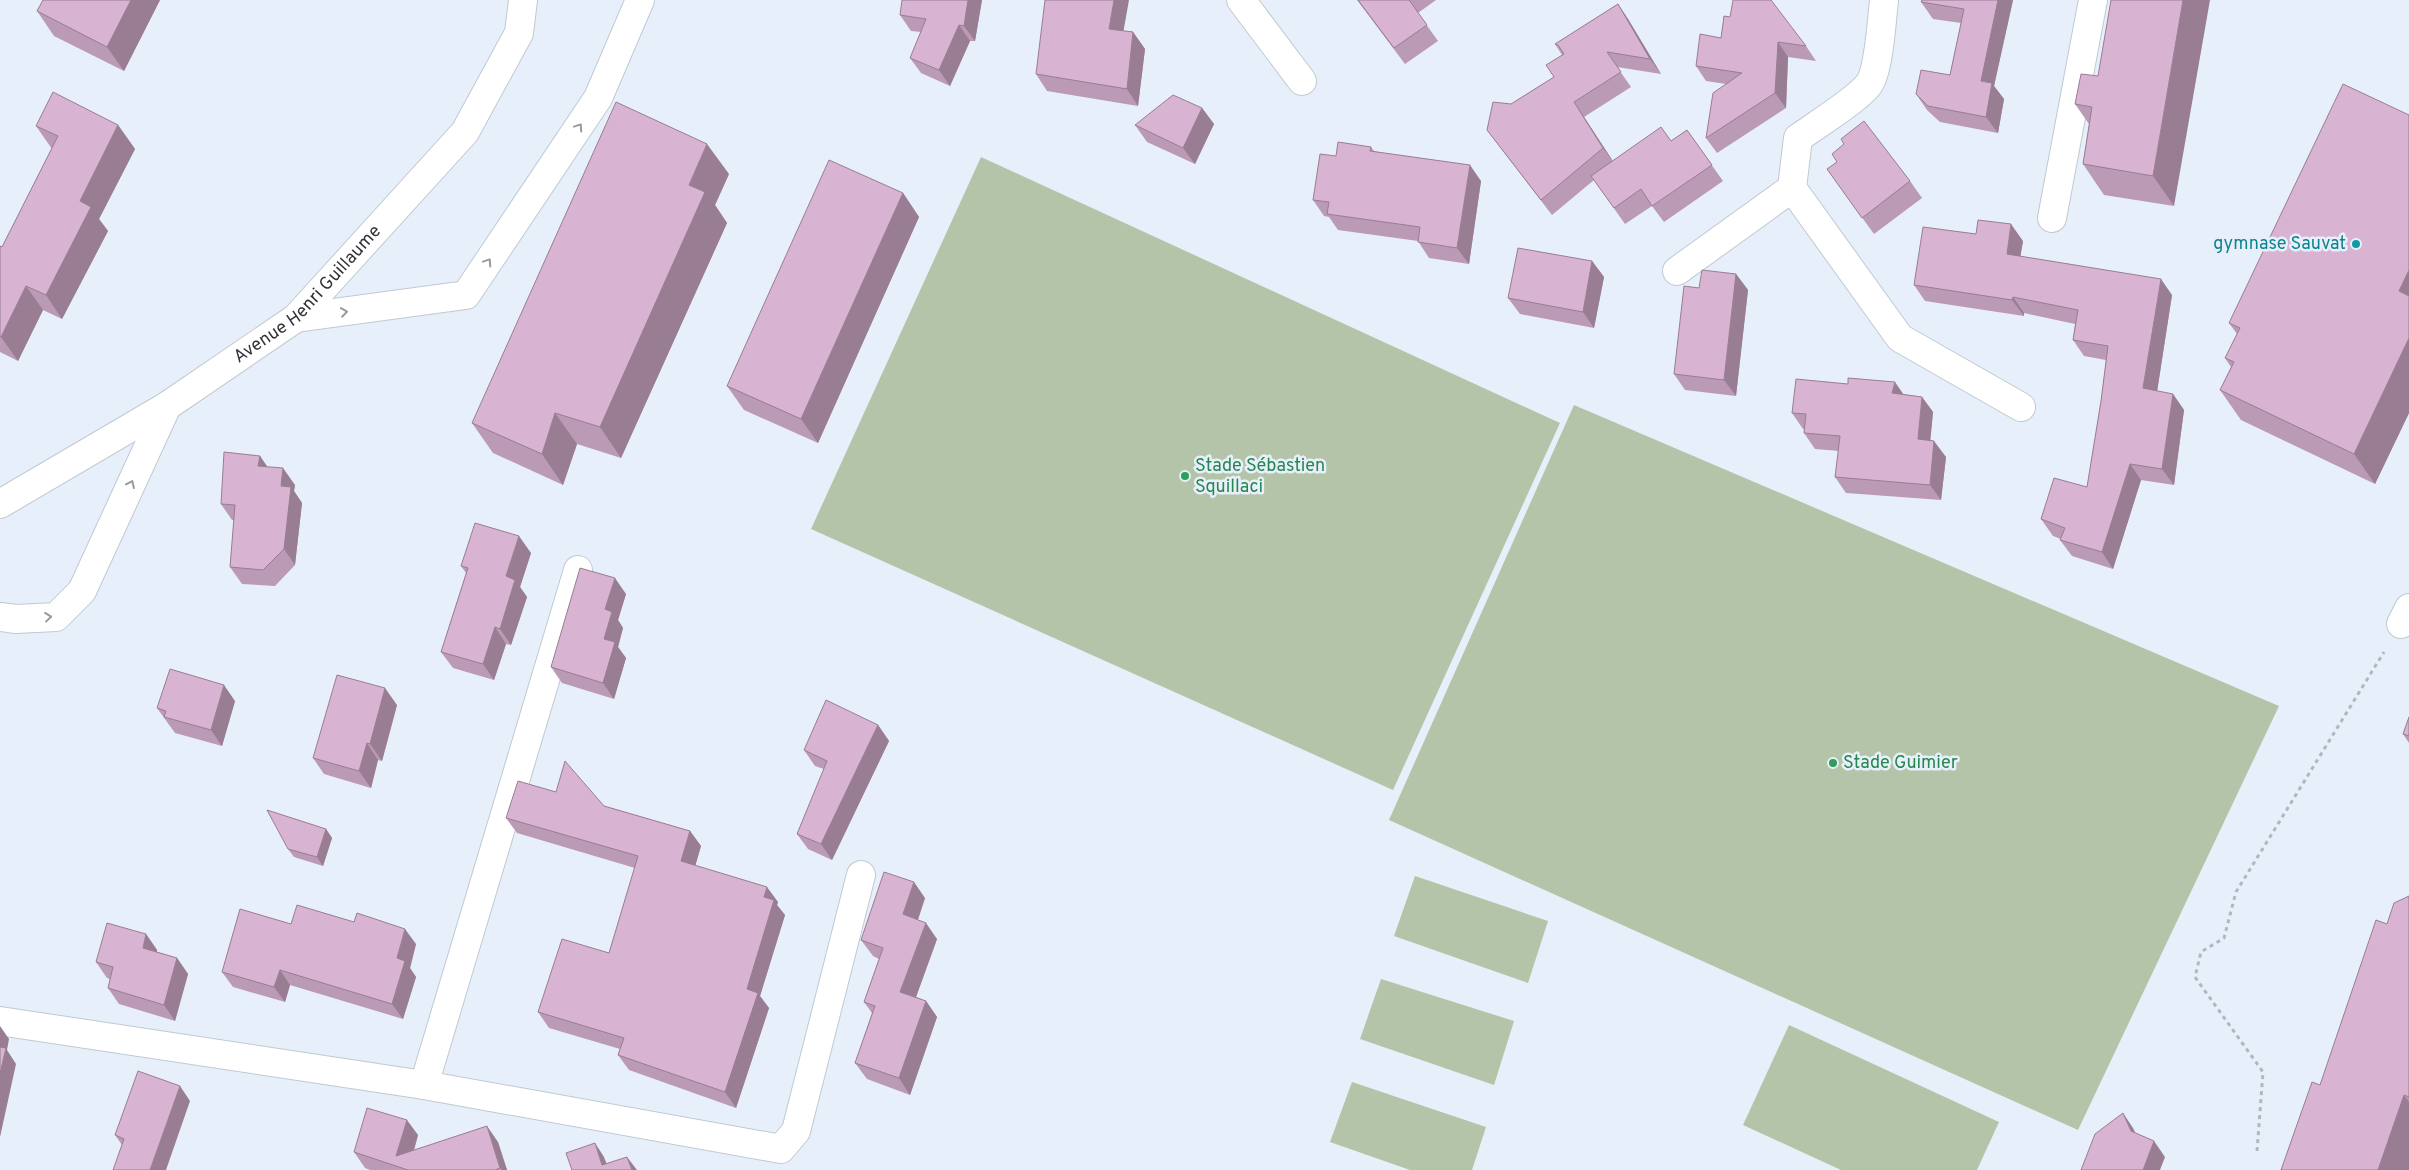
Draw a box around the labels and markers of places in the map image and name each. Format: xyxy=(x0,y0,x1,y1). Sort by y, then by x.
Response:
place label: gymnase Sauvat xyxy=(2213,233,2346,256)
marker: gymnase Sauvat xyxy=(2350,238,2362,250)
place label: Stade Sébastien Squillaci xyxy=(1195,455,1325,499)
marker: Stade Sébastien Squillaci xyxy=(1179,470,1191,482)
place label: Stade Guimier xyxy=(1843,752,1958,775)
marker: Stade Guimier xyxy=(1827,757,1839,769)

